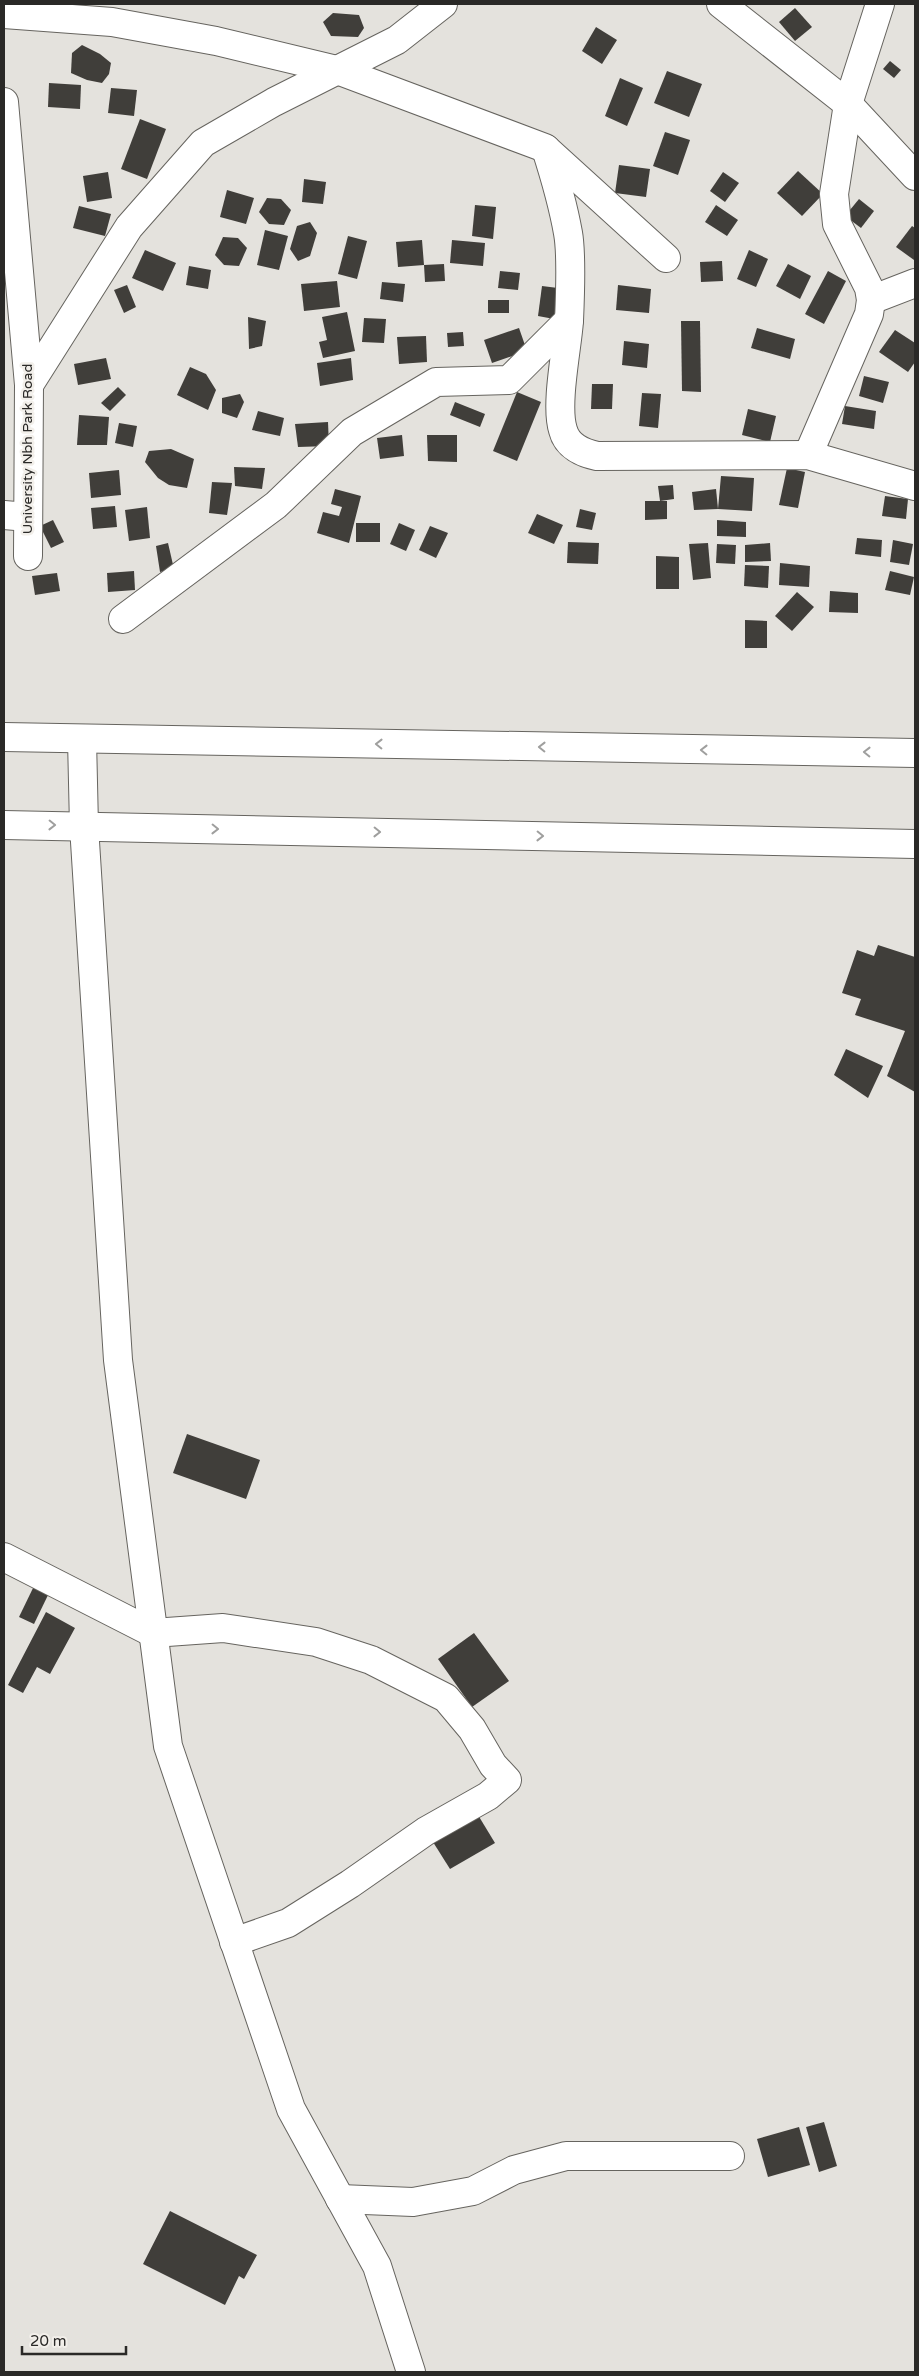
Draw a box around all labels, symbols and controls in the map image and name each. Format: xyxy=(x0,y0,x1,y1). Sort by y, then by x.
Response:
street label: University Nbh Park Road xyxy=(19,364,36,534)
one-way arrow xyxy=(375,739,382,749)
one-way arrow xyxy=(537,742,545,752)
one-way arrow xyxy=(700,744,708,755)
one-way arrow xyxy=(862,747,870,757)
one-way arrow xyxy=(49,820,57,831)
one-way arrow xyxy=(211,823,219,834)
one-way arrow xyxy=(374,827,382,837)
one-way arrow xyxy=(536,830,544,841)
scale bar xyxy=(22,2324,126,2356)
text: 20 m xyxy=(30,2332,67,2350)

